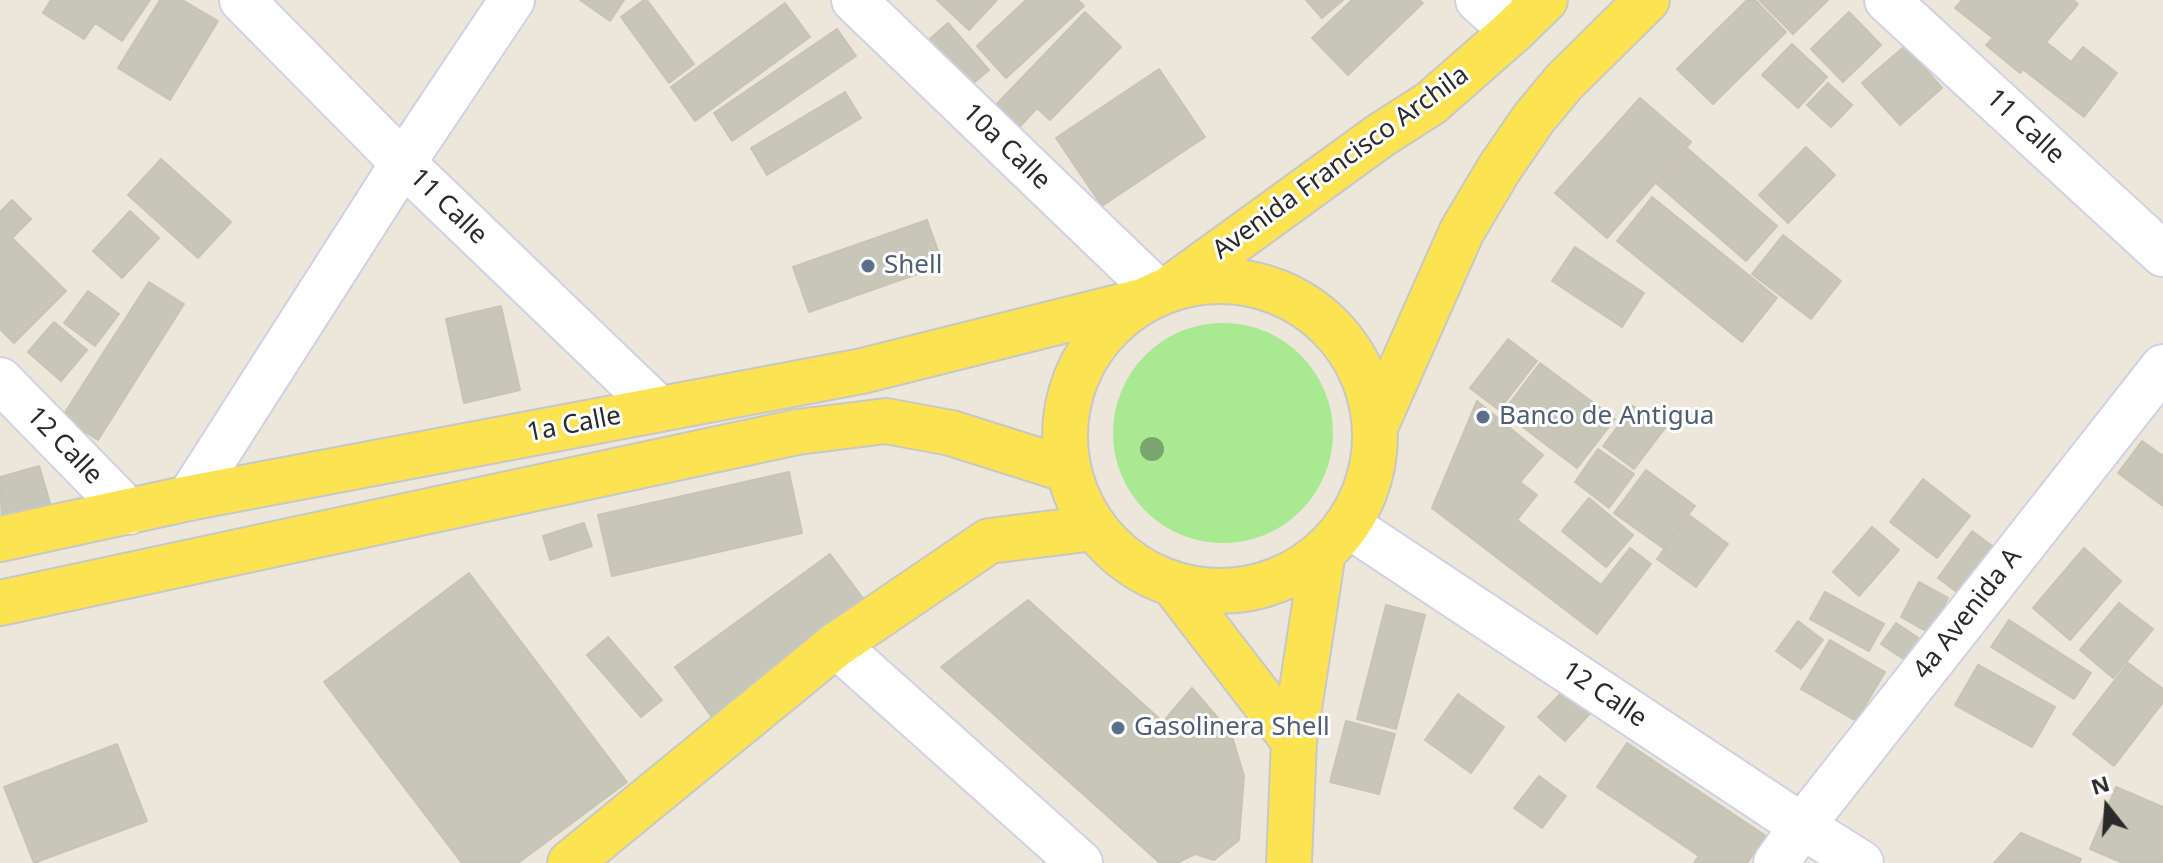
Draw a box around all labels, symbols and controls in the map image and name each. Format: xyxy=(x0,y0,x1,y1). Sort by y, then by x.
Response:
street label: Avenida Francisco Archila xyxy=(1207,60,1475,266)
street label: 11 Calle xyxy=(1979,83,2071,171)
street label: 10a Calle xyxy=(956,98,1056,196)
street label: 11 Calle xyxy=(403,163,493,251)
place label: Shell xyxy=(884,250,942,282)
marker: Shell xyxy=(859,257,877,275)
street label: 12 Calle xyxy=(20,401,108,491)
street label: 1a Calle xyxy=(524,401,624,449)
place label: Banco de Antigua xyxy=(1499,401,1714,433)
marker: Banco de Antigua xyxy=(1474,408,1492,426)
street label: 4a Avenida A xyxy=(1907,542,2029,686)
street label: 12 Calle xyxy=(1556,655,1652,735)
place label: Gasolinera Shell xyxy=(1134,712,1330,744)
marker: Gasolinera Shell xyxy=(1109,719,1127,737)
north arrow xyxy=(2067,767,2147,847)
text: N xyxy=(2087,767,2113,801)

